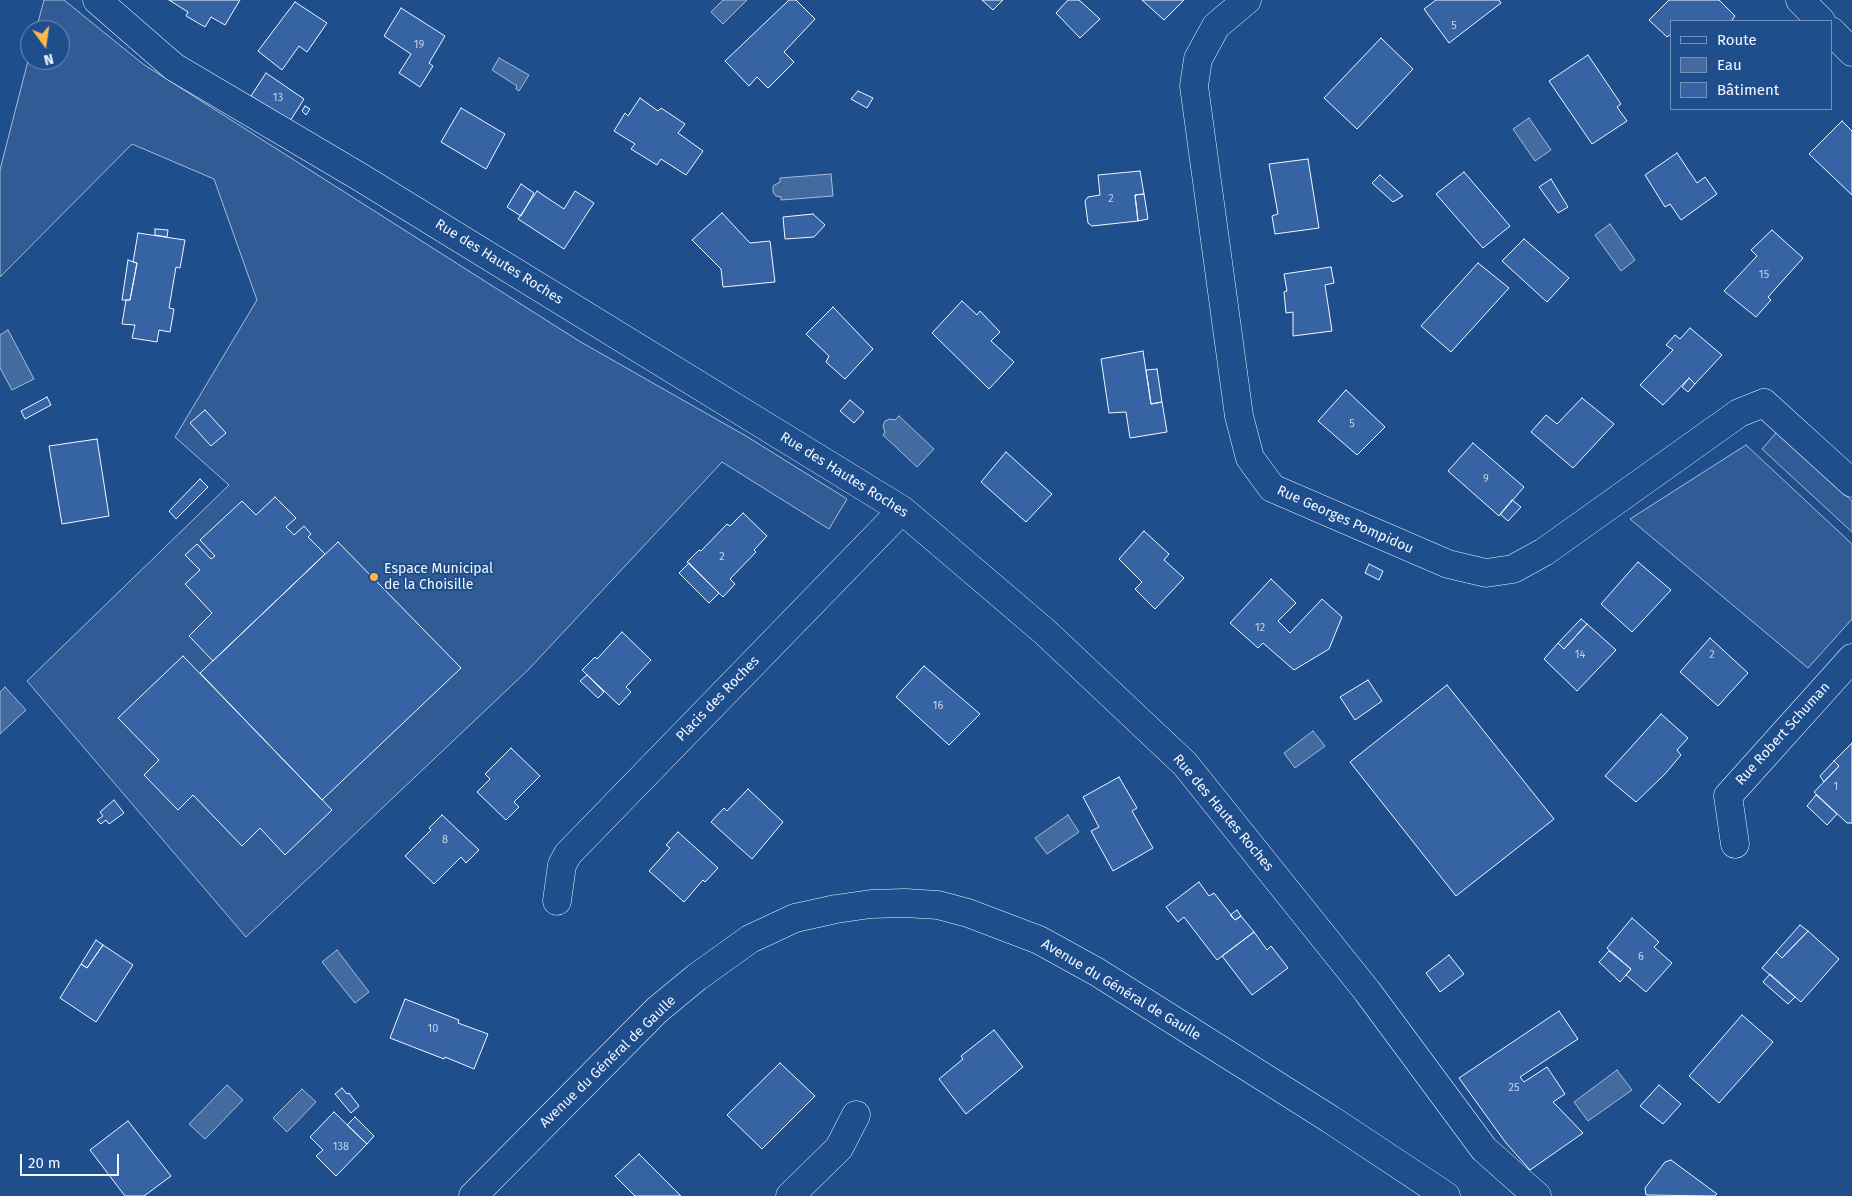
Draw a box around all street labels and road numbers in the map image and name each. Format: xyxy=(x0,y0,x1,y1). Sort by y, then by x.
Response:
street label: Rue des Hautes Roches xyxy=(432,216,566,308)
street label: Rue des Hautes Roches xyxy=(777,429,911,521)
street label: Rue Georges Pompidou xyxy=(1274,482,1416,558)
street label: Placis des Roches xyxy=(673,653,763,745)
street label: Rue Robert Schuman xyxy=(1732,679,1834,789)
street label: Rue des Hautes Roches xyxy=(1169,751,1277,875)
street label: Avenue du Général de Gaulle xyxy=(1038,936,1204,1044)
street label: Avenue du Général de Gaulle xyxy=(536,992,680,1132)

